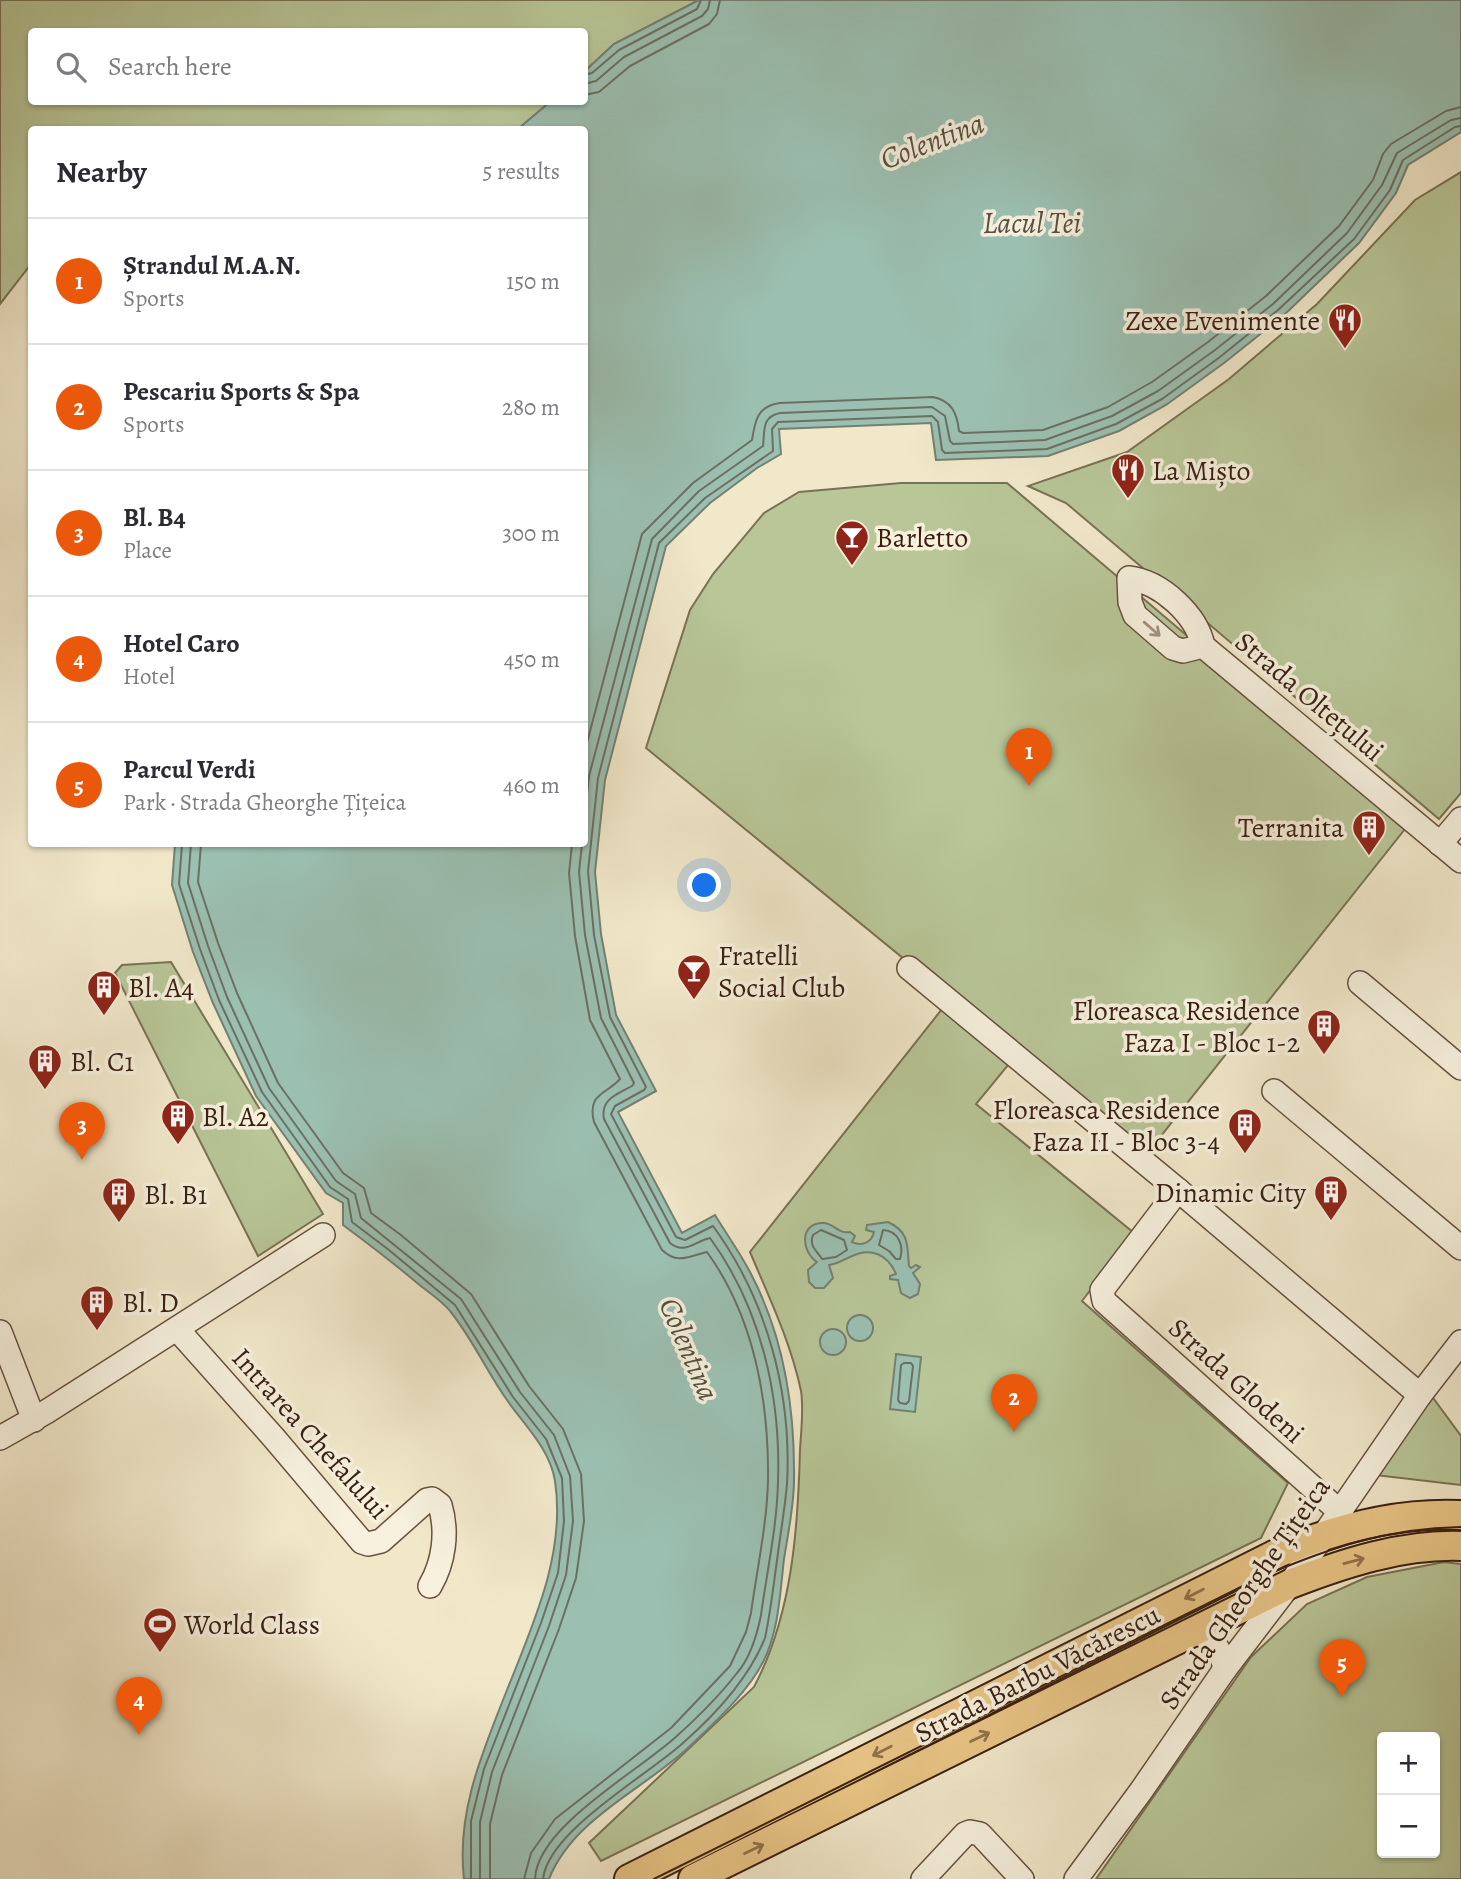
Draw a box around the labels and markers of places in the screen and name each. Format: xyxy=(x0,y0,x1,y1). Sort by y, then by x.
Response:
restaurant icon: Zexe Evenimente xyxy=(1326,301,1364,350)
place label: Zexe Evenimente xyxy=(1125,302,1320,340)
restaurant icon: La Mișto xyxy=(1109,451,1147,500)
place label: La Mișto xyxy=(1152,452,1251,490)
bar icon: Barletto xyxy=(833,518,871,567)
place label: Barletto xyxy=(876,519,968,557)
pin: 1 xyxy=(1006,728,1052,786)
building icon: Terranita xyxy=(1350,808,1388,857)
place label: Terranita xyxy=(1238,809,1344,847)
place label: Fratelli Social Club xyxy=(718,937,845,1007)
bar icon: Fratelli Social Club xyxy=(675,952,713,1001)
building icon: Bl. A4 xyxy=(85,968,123,1017)
place label: Bl. A4 xyxy=(128,969,194,1007)
place label: Floreasca Residence Faza I - Bloc 1-2 xyxy=(1073,992,1300,1062)
building icon: Floreasca Residence Faza I - Bloc 1-2 xyxy=(1305,1007,1343,1056)
building icon: Bl. C1 xyxy=(26,1042,64,1091)
place label: Bl. C1 xyxy=(70,1043,134,1081)
place label: Floreasca Residence Faza II - Bloc 3-4 xyxy=(993,1091,1220,1161)
building icon: Bl. A2 xyxy=(159,1097,197,1146)
place label: Bl. A2 xyxy=(202,1098,269,1136)
pin: 3 xyxy=(59,1102,105,1160)
building icon: Floreasca Residence Faza II - Bloc 3-4 xyxy=(1226,1106,1264,1155)
building icon: Dinamic City xyxy=(1312,1173,1350,1222)
place label: Dinamic City xyxy=(1155,1174,1306,1212)
building icon: Bl. B1 xyxy=(100,1175,138,1224)
place label: Bl. B1 xyxy=(144,1176,207,1214)
building icon: Bl. D xyxy=(78,1283,116,1332)
place label: Bl. D xyxy=(122,1284,179,1322)
pin: 2 xyxy=(991,1374,1037,1432)
sports icon: World Class xyxy=(141,1605,179,1654)
place label: World Class xyxy=(183,1606,320,1644)
pin: 5 xyxy=(1319,1639,1365,1697)
pin: 4 xyxy=(116,1677,162,1735)

